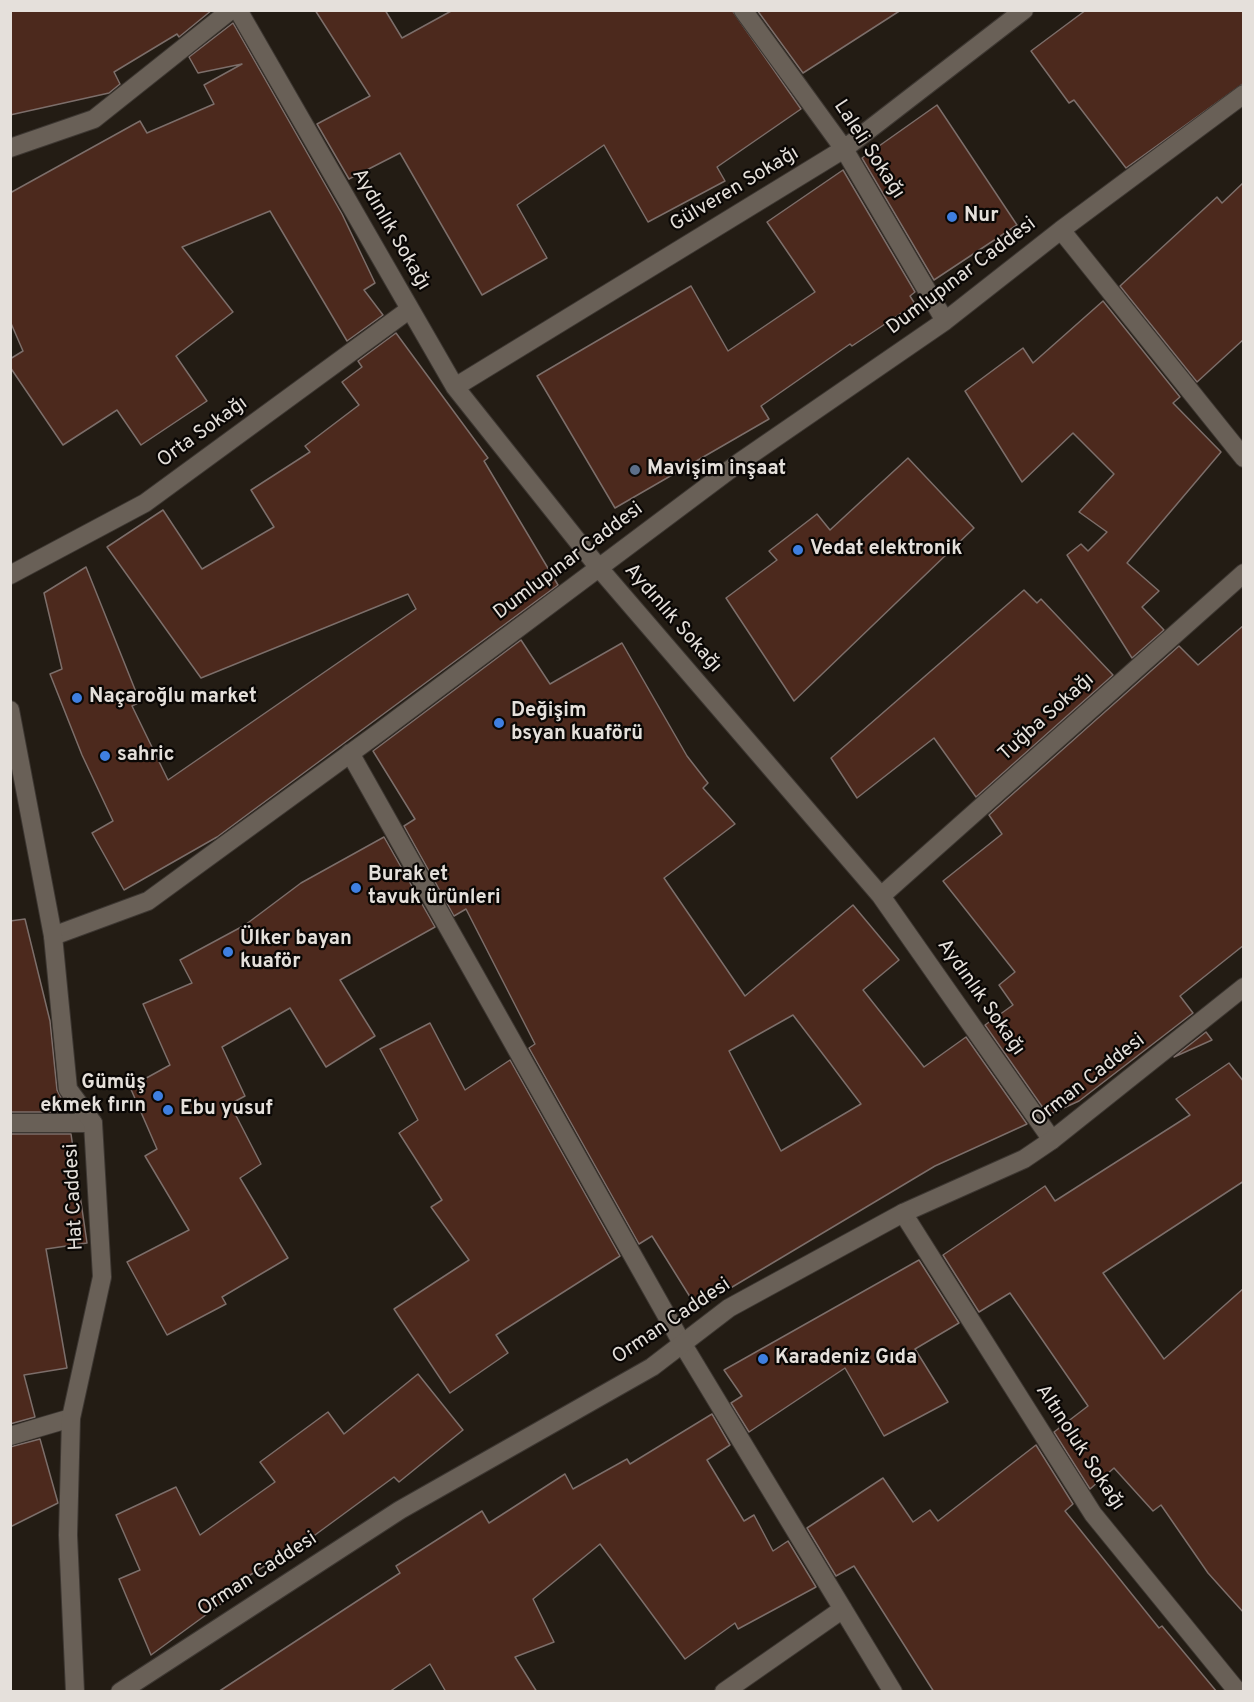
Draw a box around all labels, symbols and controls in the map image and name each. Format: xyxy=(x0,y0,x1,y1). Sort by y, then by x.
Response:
street label: Laleli Sokağı xyxy=(827,96,909,204)
street label: Gülveren Sokağı xyxy=(666,142,804,238)
street label: Aydınlık Sokağı xyxy=(345,165,435,295)
place label: Nur xyxy=(964,205,999,229)
marker: Nur xyxy=(945,210,959,224)
street label: Dumlupınar Caddesi xyxy=(883,213,1041,341)
street label: Orta Sokağı xyxy=(153,392,253,474)
place label: Mavişim inşaat xyxy=(647,458,786,482)
marker: Mavişim inşaat xyxy=(628,463,642,477)
street label: Dumlupınar Caddesi xyxy=(490,498,648,626)
place label: Vedat elektronik xyxy=(810,538,962,562)
marker: Vedat elektronik xyxy=(791,543,805,557)
street label: Aydınlık Sokağı xyxy=(618,560,726,678)
street label: Tuğba Sokağı xyxy=(994,669,1100,767)
place label: Naçaroğlu market xyxy=(89,686,257,710)
marker: Naçaroğlu market xyxy=(70,691,84,705)
place label: Değişim bsyan kuaförü xyxy=(511,700,643,747)
marker: Değişim bsyan kuaförü xyxy=(492,716,506,730)
place label: sahric xyxy=(117,744,174,768)
marker: sahric xyxy=(98,749,112,763)
place label: Burak et tavuk ürünleri xyxy=(368,864,501,911)
marker: Burak et tavuk ürünleri xyxy=(349,881,363,895)
place label: Ülker bayan kuaför xyxy=(240,928,352,975)
street label: Aydınlık Sokağı xyxy=(931,935,1029,1061)
marker: Ülker bayan kuaför xyxy=(221,945,235,959)
street label: Orman Caddesi xyxy=(1027,1029,1151,1133)
place label: Gümüş ekmek fırın xyxy=(40,1072,146,1119)
marker: Gümüş ekmek fırın xyxy=(151,1089,165,1103)
place label: Ebu yusuf xyxy=(180,1098,273,1122)
marker: Ebu yusuf xyxy=(161,1103,175,1117)
street label: Hat Caddesi xyxy=(60,1143,90,1251)
street label: Orman Caddesi xyxy=(608,1274,736,1370)
place label: Karadeniz Gıda xyxy=(775,1347,917,1371)
marker: Karadeniz Gıda xyxy=(756,1352,770,1366)
street label: Altınoluk Sokağı xyxy=(1029,1380,1129,1516)
street label: Orman Caddesi xyxy=(194,1528,322,1622)

